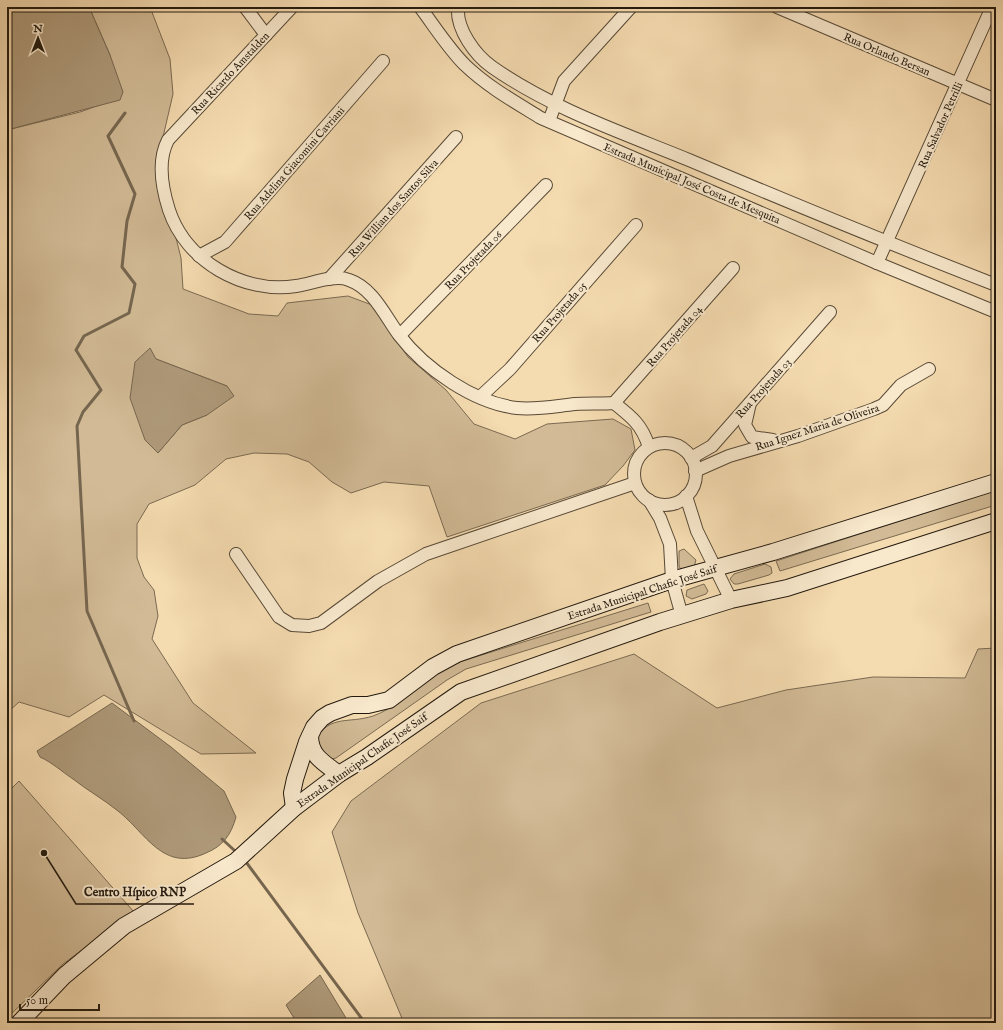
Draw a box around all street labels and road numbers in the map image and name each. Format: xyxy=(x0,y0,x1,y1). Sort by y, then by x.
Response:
street label: Rua Ricardo Amstalden xyxy=(189,29,273,118)
street label: Rua Orlando Bersan xyxy=(841,30,932,80)
street label: Rua Salvador Petrilli xyxy=(916,80,966,171)
street label: Rua Adelina Giacomini Cavriani xyxy=(242,104,348,223)
street label: Estrada Municipal José Costa de Mesquita xyxy=(601,140,782,228)
street label: Rua Willian dos Santos Silva xyxy=(346,156,442,261)
street label: Rua Projetada 06 xyxy=(442,228,506,293)
street label: Rua Projetada 05 xyxy=(530,279,590,346)
street label: Rua Projetada 04 xyxy=(644,302,706,370)
street label: Rua Projetada 03 xyxy=(733,356,794,422)
street label: Rua Ignez Maria de Oliveira xyxy=(754,401,881,455)
street label: Estrada Municipal Chafic José Saif xyxy=(566,562,721,624)
street label: Estrada Municipal Chafic José Saif xyxy=(295,709,432,811)

